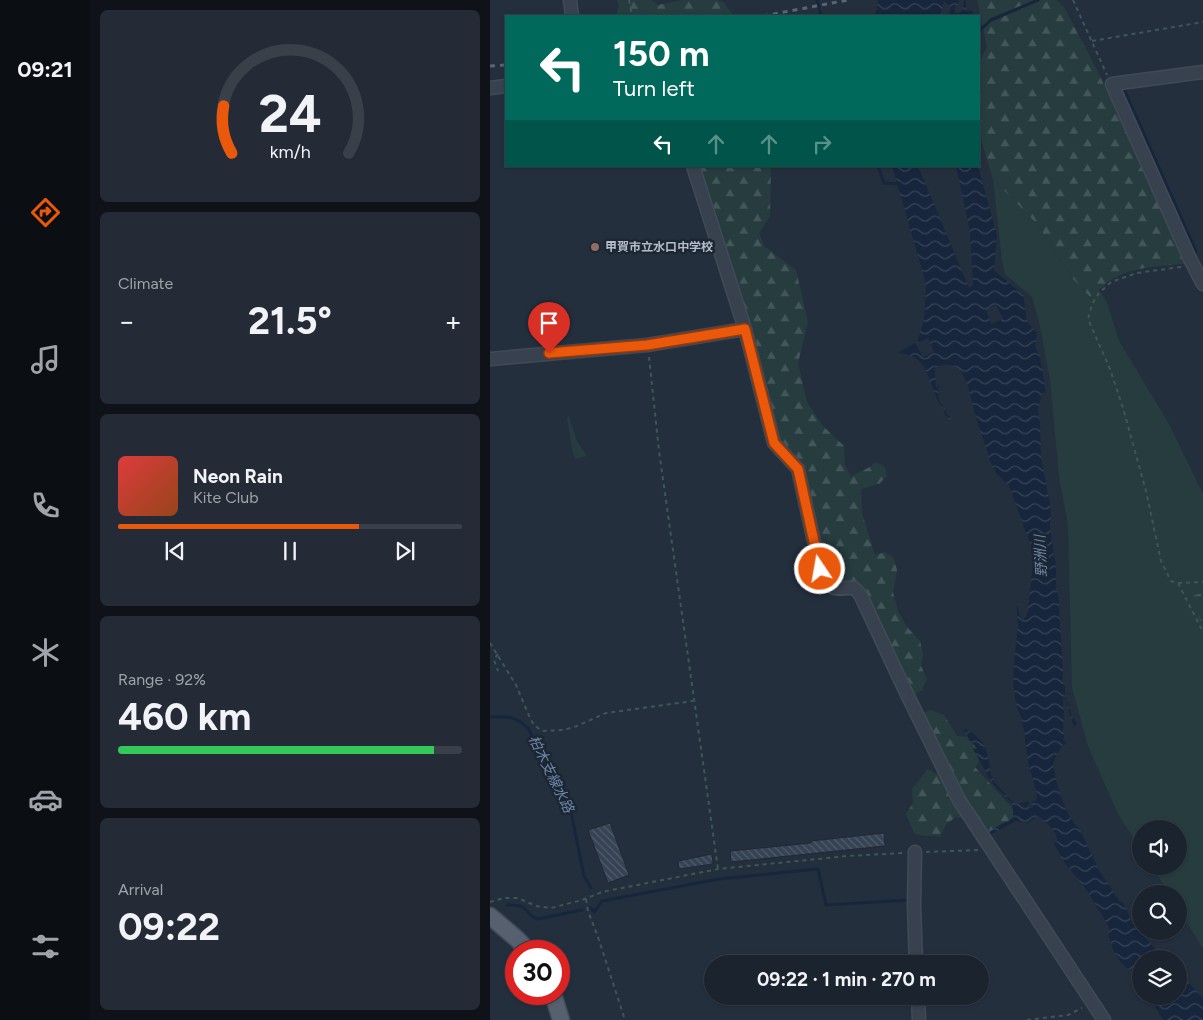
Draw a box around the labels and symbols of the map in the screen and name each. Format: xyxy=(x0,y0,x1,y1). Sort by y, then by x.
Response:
place label: 甲賀市立水口中学校 xyxy=(605,240,713,254)
marker: 甲賀市立水口中学校 xyxy=(589,241,601,253)
pin xyxy=(528,302,570,353)
water label: 野洲川 xyxy=(1031,533,1051,577)
position arrow xyxy=(793,542,845,594)
water label: 柏木支線水路 xyxy=(525,733,577,816)
speed limit sign: 30 xyxy=(505,940,570,1005)

